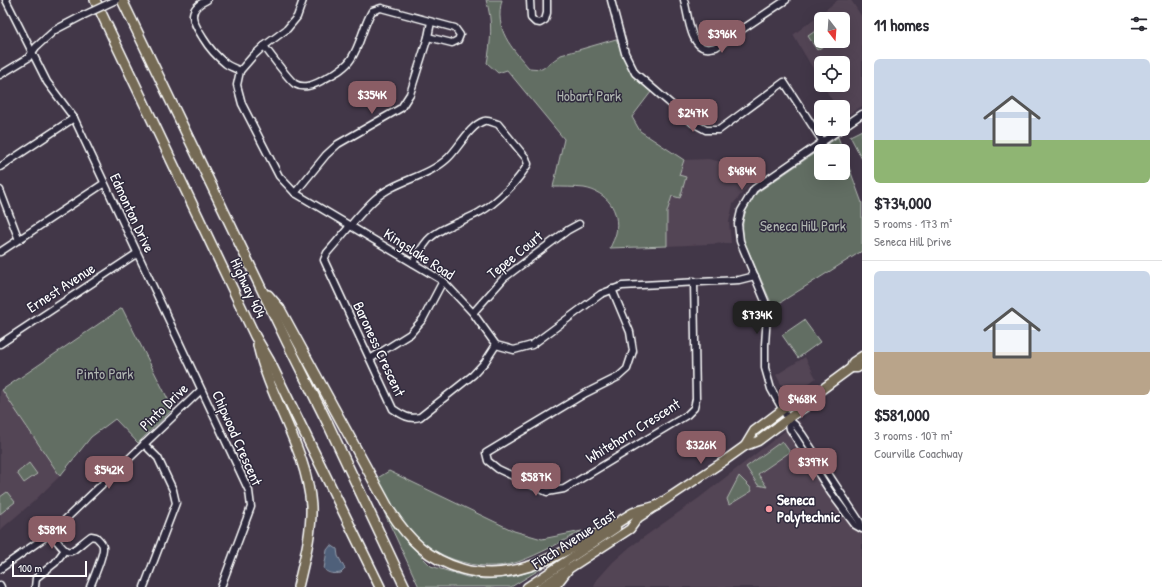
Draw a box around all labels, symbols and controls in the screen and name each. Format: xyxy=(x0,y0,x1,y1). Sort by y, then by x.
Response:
north arrow xyxy=(814,12,850,48)
map controls xyxy=(814,12,850,180)
text: 11 homes xyxy=(874,13,929,36)
icon: filters xyxy=(1128,13,1150,35)
pin: $396K xyxy=(694,20,750,54)
text: $396K xyxy=(707,24,737,42)
button: locate xyxy=(814,56,850,92)
pin: $354K xyxy=(344,81,400,115)
text: $354K xyxy=(357,85,387,103)
park label: Hobart Park xyxy=(557,85,621,106)
icon: home xyxy=(976,85,1048,157)
pin: $247K xyxy=(665,99,721,133)
button: + xyxy=(814,100,850,136)
text: $247K xyxy=(678,103,708,121)
button: − xyxy=(814,144,850,180)
pin: $484K xyxy=(714,157,770,191)
text: $484K xyxy=(728,161,756,179)
street label: Edmonton Drive xyxy=(105,170,160,256)
text: $734,000 xyxy=(874,191,931,214)
text: 5 rooms · 173 m² xyxy=(874,214,952,232)
park label: Seneca Hill Park xyxy=(760,215,846,236)
street label: Kingslake Road xyxy=(380,223,459,284)
street label: Tepee Court xyxy=(482,225,548,284)
text: Seneca Hill Drive xyxy=(874,232,951,250)
street label: Highway 404 xyxy=(225,254,272,322)
street label: Ernest Avenue xyxy=(22,258,99,318)
icon: home xyxy=(976,297,1048,369)
street label: Baroness Crescent xyxy=(348,298,411,400)
pin: $734K xyxy=(729,301,785,335)
text: $734K xyxy=(742,305,772,323)
park label: Pinto Park xyxy=(76,363,134,384)
street label: Pinto Drive xyxy=(135,378,193,435)
pin: $468K xyxy=(774,385,830,419)
street label: Chipwood Crescent xyxy=(207,387,268,489)
text: $468K xyxy=(787,389,817,407)
street label: Whitehorn Crescent xyxy=(581,393,685,468)
text: $581,000 xyxy=(874,403,930,426)
text: 3 rooms · 107 m² xyxy=(874,426,953,444)
pin: $326K xyxy=(673,431,729,465)
text: $326K xyxy=(686,435,716,453)
text: Courville Coachway xyxy=(874,444,963,462)
pin: $397K xyxy=(785,448,841,482)
text: $397K xyxy=(798,452,828,470)
pin: $542K xyxy=(81,456,137,490)
text: $542K xyxy=(94,460,124,478)
pin: $587K xyxy=(508,463,564,497)
text: $587K xyxy=(521,467,551,485)
place label: Seneca Polytechnic xyxy=(777,489,841,528)
street label: Finch Avenue East xyxy=(527,503,621,574)
marker: Seneca Polytechnic xyxy=(764,504,774,514)
pin: $581K xyxy=(24,516,80,550)
text: $581K xyxy=(37,520,67,538)
scale bar xyxy=(12,559,87,578)
text: 100 m xyxy=(18,561,42,575)

